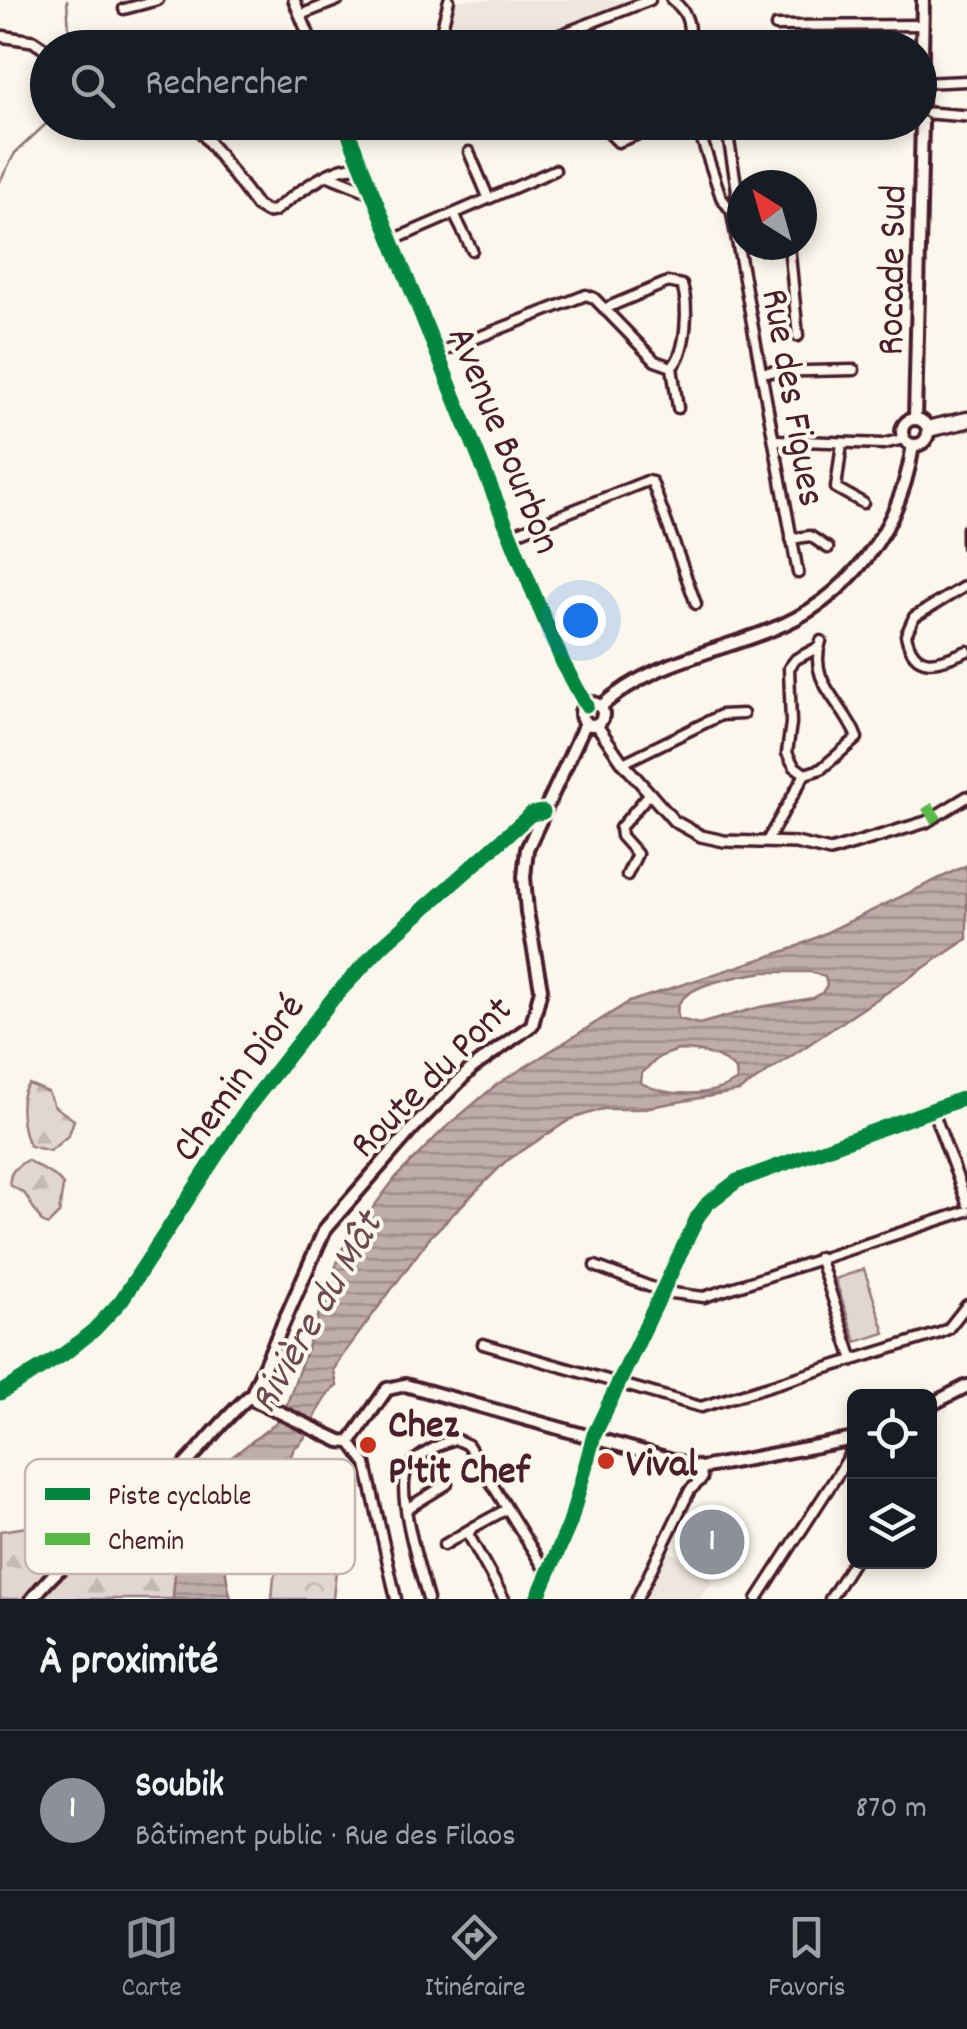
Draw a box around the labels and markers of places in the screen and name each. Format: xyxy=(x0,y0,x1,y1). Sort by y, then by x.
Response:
place label: Chez P'tit Chef xyxy=(388,1400,532,1503)
marker: Chez P'tit Chef xyxy=(357,1434,379,1456)
place label: Vival xyxy=(626,1439,698,1496)
marker: Vival xyxy=(595,1450,617,1472)
pin: 1 xyxy=(680,1504,744,1580)

